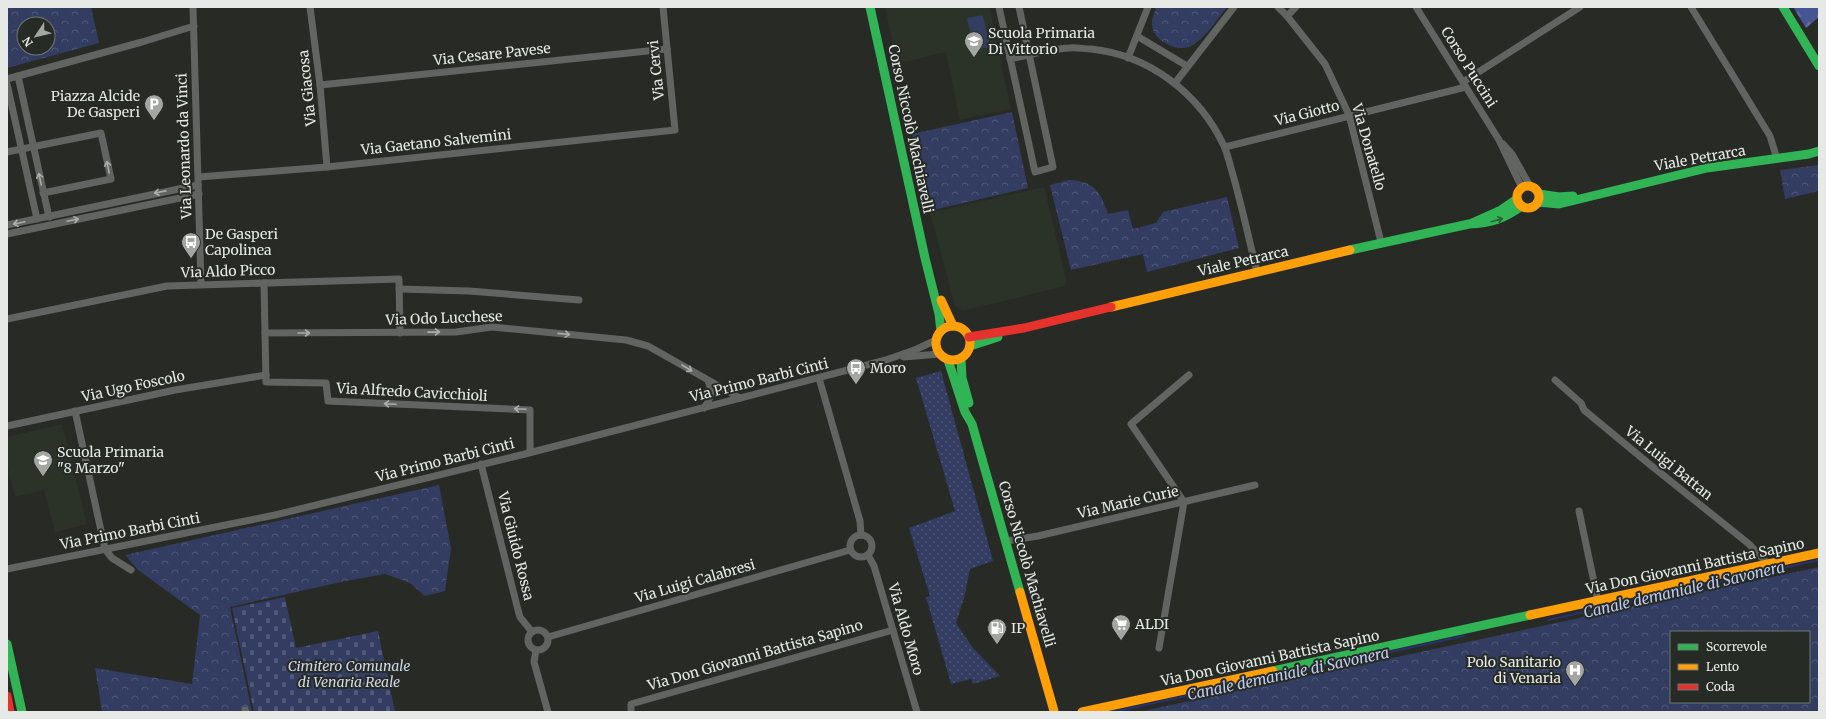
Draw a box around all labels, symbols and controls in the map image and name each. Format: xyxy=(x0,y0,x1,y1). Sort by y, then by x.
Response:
north arrow xyxy=(16,16,56,56)
street label: Corso Puccini xyxy=(1437,23,1501,111)
place label: Scuola Primaria Di Vittorio xyxy=(988,24,1096,58)
school or university icon: Scuola Primaria Di Vittorio xyxy=(963,30,985,58)
text: N xyxy=(19,34,36,49)
street label: Via Cesare Pavese xyxy=(431,39,552,69)
street label: Via Cervi xyxy=(644,39,668,102)
street label: Corso Niccolò Machiavelli xyxy=(884,43,938,216)
street label: Via Giacosa xyxy=(294,49,320,128)
street label: Via Leonardo da Vinci xyxy=(172,72,196,220)
place label: Piazza Alcide De Gasperi xyxy=(51,87,140,121)
parking icon: Piazza Alcide De Gasperi xyxy=(143,93,165,121)
street label: Via Giotto xyxy=(1272,96,1341,130)
street label: Via Donatello xyxy=(1348,101,1390,193)
street label: Via Gaetano Salvemini xyxy=(359,125,513,159)
street label: Viale Petrarca xyxy=(1652,141,1747,175)
one-way arrow xyxy=(104,161,112,174)
one-way arrow xyxy=(36,172,44,185)
one-way arrow xyxy=(154,189,167,197)
one-way arrow xyxy=(66,216,79,224)
one-way arrow xyxy=(1490,216,1503,223)
one-way arrow xyxy=(13,219,26,227)
place label: De Gasperi Capolinea xyxy=(205,225,279,259)
bus stop icon: De Gasperi Capolinea xyxy=(180,231,202,259)
street label: Viale Petrarca xyxy=(1195,242,1290,280)
street label: Via Aldo Picco xyxy=(179,260,276,282)
street label: Via Odo Lucchese xyxy=(384,307,503,329)
one-way arrow xyxy=(427,328,440,336)
one-way arrow xyxy=(297,329,310,337)
one-way arrow xyxy=(557,330,570,338)
street label: Via Primo Barbi Cinti xyxy=(687,354,830,406)
bus stop icon: Moro xyxy=(845,357,867,385)
place label: Moro xyxy=(870,359,906,377)
one-way arrow xyxy=(681,365,693,373)
street label: Via Ugo Foscolo xyxy=(79,366,186,406)
street label: Via Alfredo Cavicchioli xyxy=(335,379,488,405)
one-way arrow xyxy=(384,400,397,407)
one-way arrow xyxy=(514,406,527,413)
street label: Via Luigi Battan xyxy=(1621,421,1717,504)
street label: Via Primo Barbi Cinti xyxy=(373,434,516,486)
place label: Scuola Primaria "8 Marzo" xyxy=(57,443,165,477)
school or university icon: Scuola Primaria "8 Marzo" xyxy=(32,449,54,477)
street label: Corso Niccolò Machiavelli xyxy=(995,479,1059,650)
street label: Via Marie Curie xyxy=(1075,482,1180,523)
street label: Via Giuido Rossa xyxy=(494,489,538,603)
street label: Via Primo Barbi Cinti xyxy=(58,509,202,554)
street label: Via Don Giovanni Battista Sapino xyxy=(1583,534,1806,598)
street label: Via Luigi Calabresi xyxy=(632,555,758,607)
water label: Canale demaniale di Savonera xyxy=(1581,557,1786,622)
street label: Via Aldo Moro xyxy=(884,580,928,677)
supermarket icon: ALDI xyxy=(1110,613,1132,641)
place label: ALDI xyxy=(1134,615,1169,633)
street label: Via Don Giovanni Battista Sapino xyxy=(644,616,865,695)
fuel station icon: IP xyxy=(986,617,1008,645)
place label: IP xyxy=(1011,619,1025,637)
street label: Via Don Giovanni Battista Sapino xyxy=(1158,626,1381,690)
legend xyxy=(1670,631,1810,703)
text: Scorrevole xyxy=(1706,639,1767,654)
water label: Canale demaniale di Savonera xyxy=(1185,643,1391,704)
place label: Polo Sanitario di Venaria xyxy=(1467,653,1561,687)
park label: Cimitero Comunale di Venaria Reale xyxy=(288,657,410,691)
hospital icon: Polo Sanitario di Venaria xyxy=(1564,659,1586,687)
text: Lento xyxy=(1706,659,1739,674)
text: Coda xyxy=(1706,679,1735,694)

